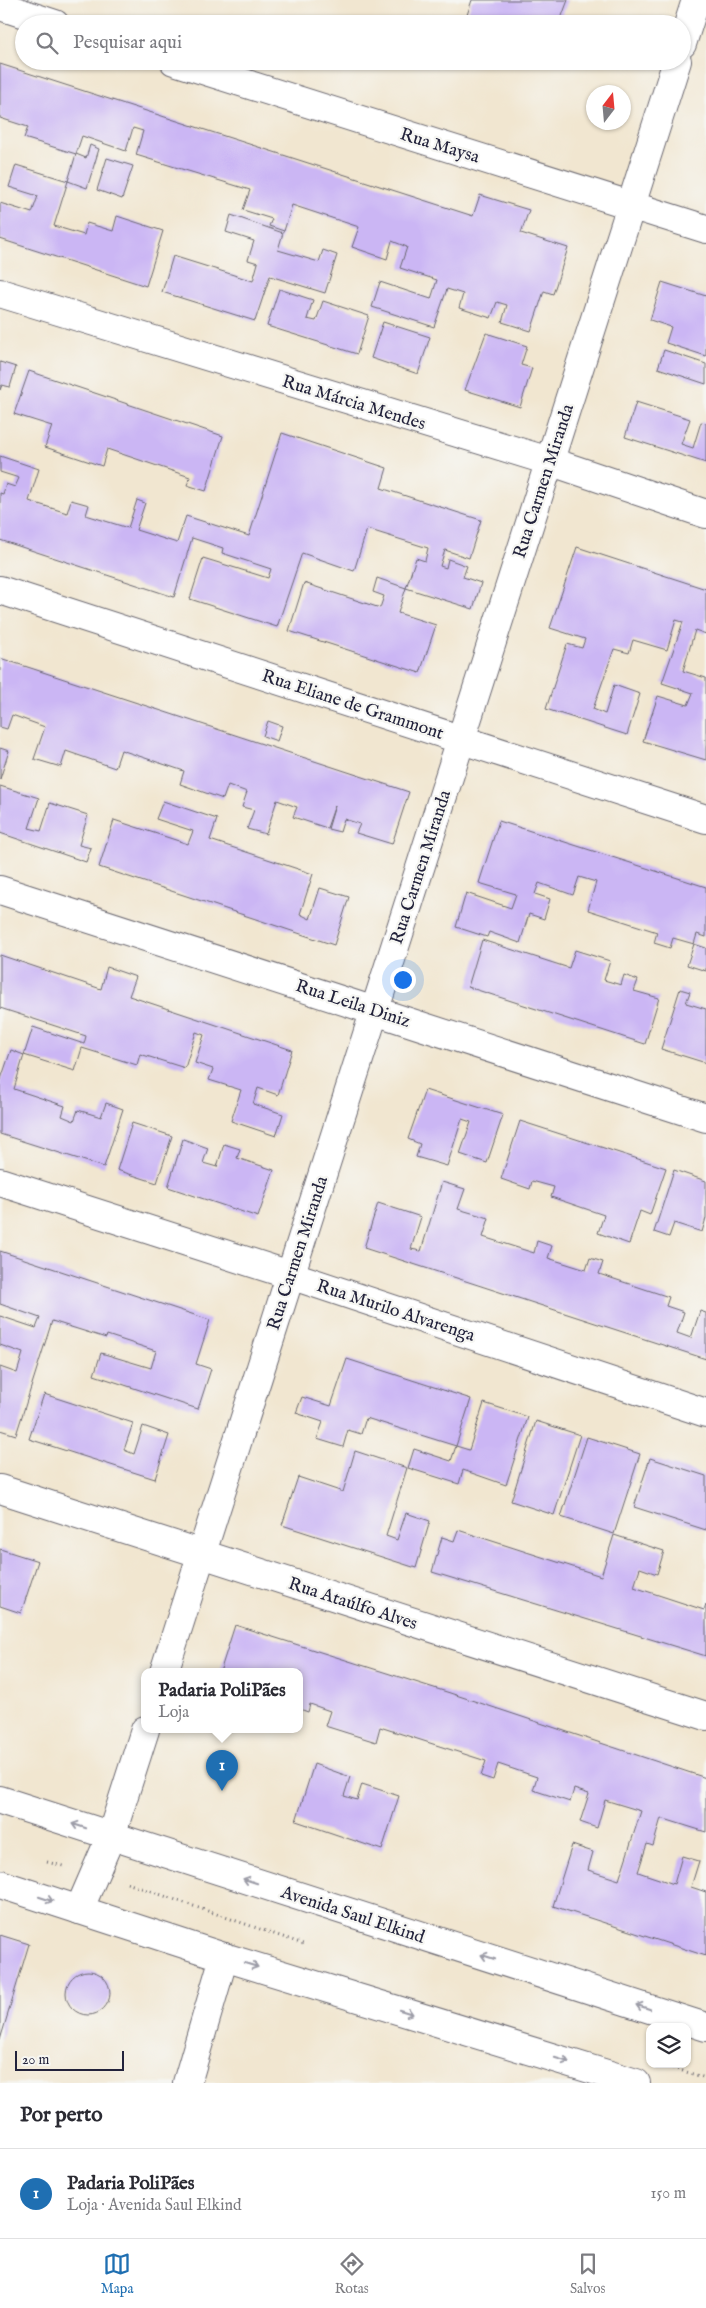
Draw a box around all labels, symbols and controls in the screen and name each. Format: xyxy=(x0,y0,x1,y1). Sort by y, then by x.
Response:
search box xyxy=(15,15,691,70)
icon: search xyxy=(33,29,61,57)
text: Pesquisar aqui xyxy=(73,31,182,55)
north arrow xyxy=(586,85,631,130)
street label: Rua Maysa xyxy=(397,123,482,170)
street label: Rua Márcia Mendes xyxy=(279,371,428,436)
street label: Rua Carmen Miranda xyxy=(509,401,580,561)
street label: Rua Eliane de Grammont xyxy=(259,665,446,746)
street label: Rua Carmen Miranda xyxy=(386,787,457,947)
your location xyxy=(390,967,416,993)
street label: Rua Leila Diniz xyxy=(292,975,413,1034)
street label: Rua Carmen Miranda xyxy=(263,1173,334,1333)
street label: Rua Murilo Alvarenga xyxy=(313,1275,478,1348)
street label: Rua Ataúlfo Alves xyxy=(285,1573,420,1636)
popup xyxy=(141,1668,303,1733)
text: Padaria PoliPães xyxy=(158,1679,286,1703)
text: Loja xyxy=(158,1703,189,1723)
pin: 1 xyxy=(206,1750,238,1791)
one-way arrow xyxy=(71,1821,87,1830)
one-way arrow xyxy=(243,1876,258,1885)
street label: Avenida Saul Elkind xyxy=(277,1881,428,1950)
one-way arrow xyxy=(38,1895,54,1904)
one-way arrow xyxy=(480,1952,496,1962)
one-way arrow xyxy=(243,1960,259,1970)
one-way arrow xyxy=(635,2001,651,2011)
one-way arrow xyxy=(398,2008,414,2018)
map controls xyxy=(646,2023,691,2068)
button: layers xyxy=(646,2023,691,2068)
scale bar xyxy=(15,2048,124,2071)
text: 20 m xyxy=(22,2051,49,2069)
one-way arrow xyxy=(553,2056,569,2066)
text: Por perto xyxy=(20,2102,102,2129)
text: Padaria PoliPães xyxy=(67,2172,195,2196)
text: 1 xyxy=(33,2184,39,2204)
text: 150 m xyxy=(651,2184,686,2204)
text: Loja · Avenida Saul Elkind xyxy=(67,2196,242,2216)
tab: Mapa xyxy=(101,2250,133,2298)
tab: Rotas xyxy=(335,2250,369,2298)
tab: Salvos xyxy=(570,2250,605,2298)

